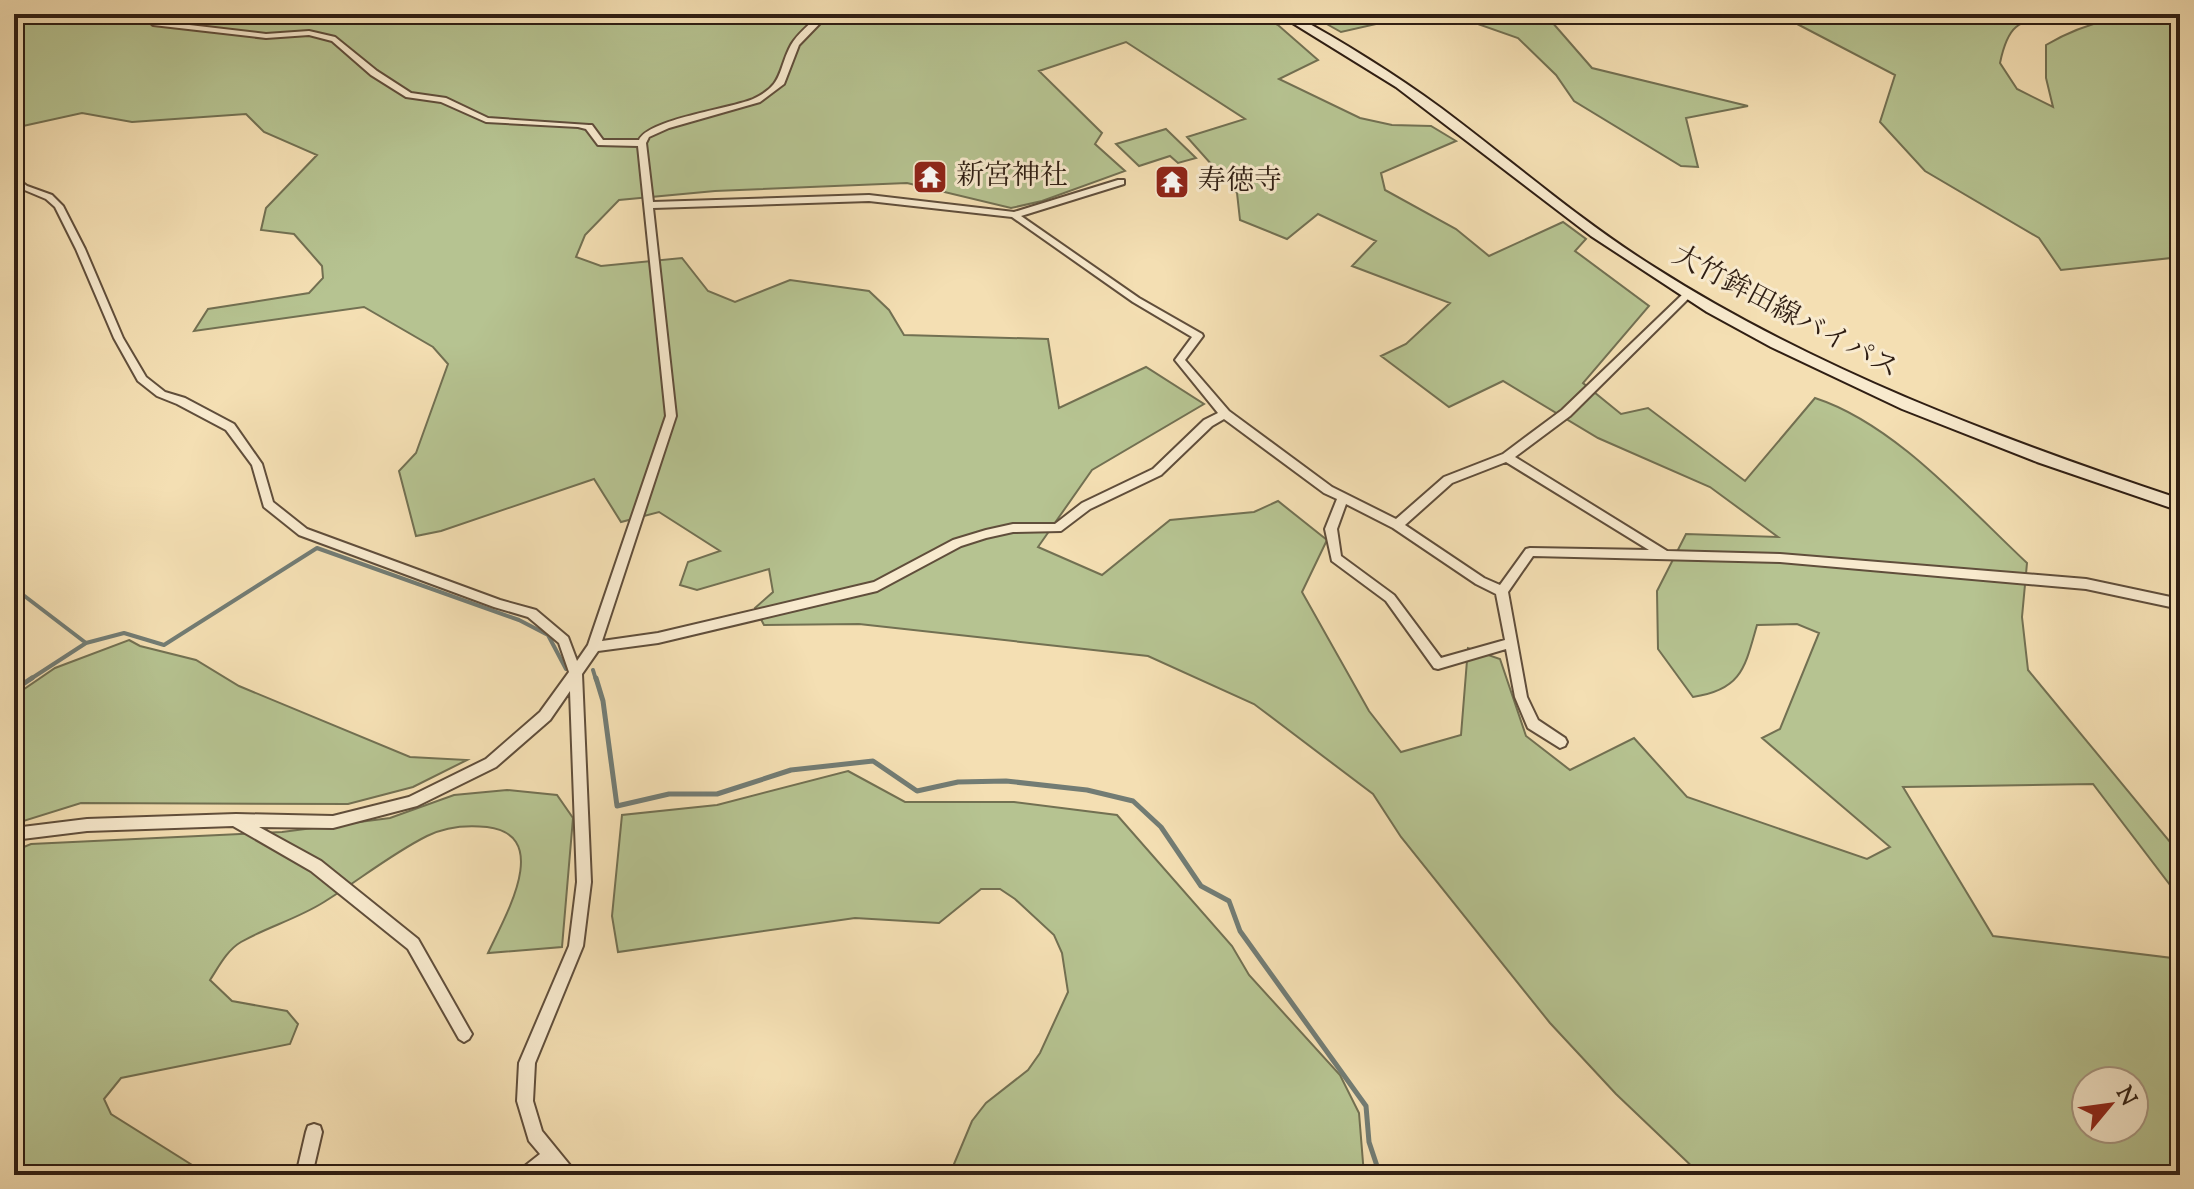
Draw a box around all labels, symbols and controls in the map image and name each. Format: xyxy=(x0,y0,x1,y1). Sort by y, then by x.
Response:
place label: 新宮神社 xyxy=(956,157,1068,197)
temple icon: 新宮神社 xyxy=(911,158,949,196)
place label: 寿徳寺 xyxy=(1198,162,1282,202)
temple icon: 寿徳寺 xyxy=(1153,163,1191,201)
street label: 大竹鉾田線バイパス xyxy=(1665,236,1905,390)
north arrow xyxy=(2070,1065,2150,1145)
text: N xyxy=(2107,1081,2143,1113)

